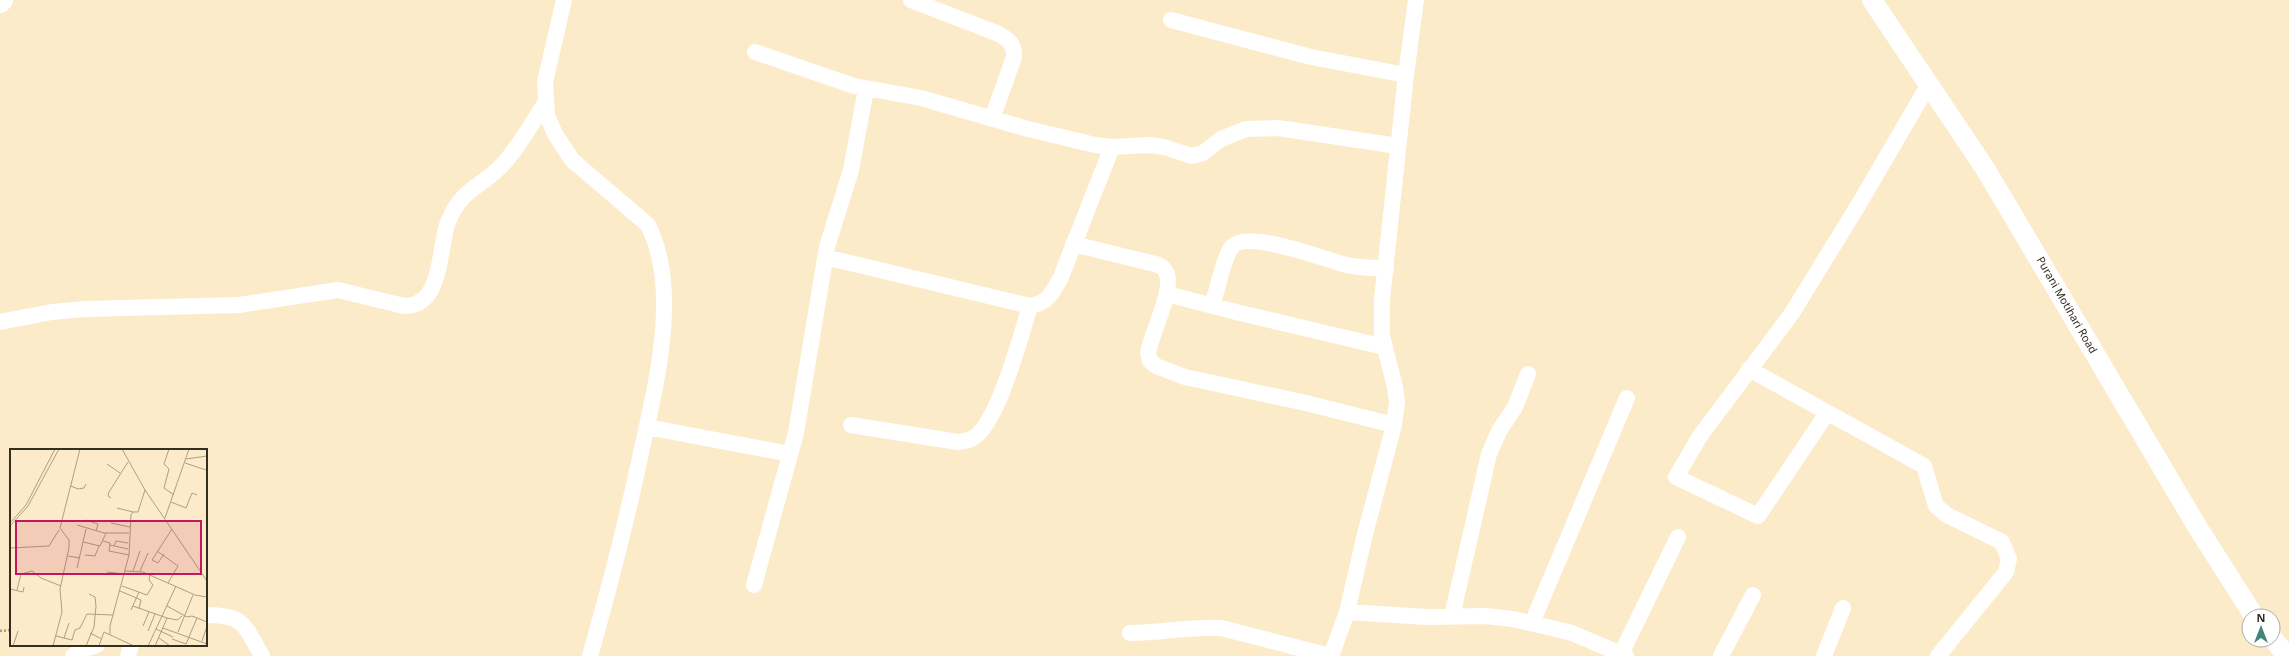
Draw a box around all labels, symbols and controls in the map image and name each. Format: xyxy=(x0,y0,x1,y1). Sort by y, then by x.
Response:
street label: Purani Motihari Road xyxy=(2034,254,2101,356)
inset map xyxy=(10,449,207,646)
north arrow xyxy=(2241,608,2281,648)
text: N xyxy=(2257,610,2265,625)

